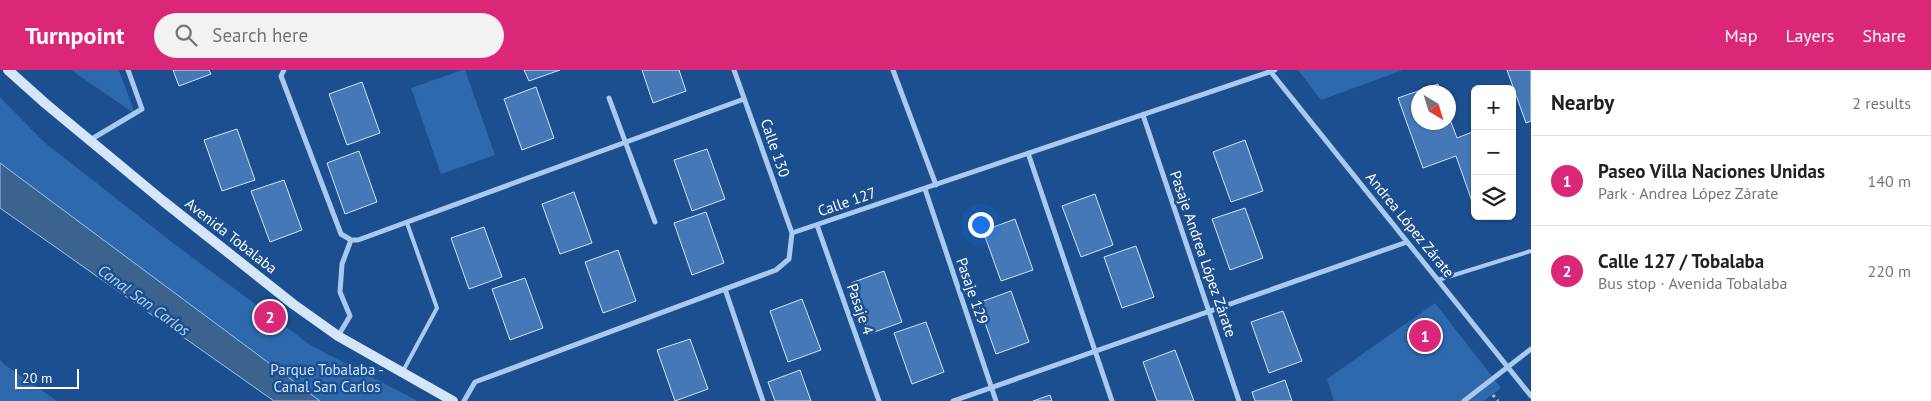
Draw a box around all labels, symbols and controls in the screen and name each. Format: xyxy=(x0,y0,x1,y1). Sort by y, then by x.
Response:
search box xyxy=(154,13,504,58)
text: Turnpoint xyxy=(25,20,124,51)
icon: search xyxy=(172,21,200,49)
text: Search here xyxy=(212,23,308,47)
text: Map xyxy=(1725,24,1757,47)
text: Layers xyxy=(1785,24,1834,47)
text: Share xyxy=(1862,24,1906,47)
north arrow xyxy=(1411,85,1456,130)
map controls xyxy=(1471,85,1516,220)
button: + xyxy=(1471,85,1516,130)
text: Nearby xyxy=(1551,89,1614,116)
text: 2 results xyxy=(1852,93,1911,113)
street label: Calle 130 xyxy=(757,116,794,180)
button: − xyxy=(1471,130,1516,175)
text: Paseo Villa Naciones Unidas xyxy=(1598,159,1825,183)
street label: Pasaje Andrea López Zárate xyxy=(1166,168,1241,339)
street label: Andrea López Zárate xyxy=(1362,168,1459,281)
text: 1 xyxy=(1562,171,1572,191)
text: 140 m xyxy=(1868,171,1911,191)
button: layers xyxy=(1471,175,1516,220)
street label: Calle 127 xyxy=(815,183,879,220)
text: Park · Andrea López Zárate xyxy=(1598,183,1778,203)
street label: Avenida Tobalaba xyxy=(182,194,281,277)
your location xyxy=(968,212,994,238)
text: Calle 127 / Tobalaba xyxy=(1598,249,1764,273)
street label: Pasaje 129 xyxy=(952,255,993,327)
water label: Canal San Carlos xyxy=(94,260,194,340)
text: 2 xyxy=(1562,261,1572,281)
text: 220 m xyxy=(1868,261,1911,281)
text: Bus stop · Avenida Tobalaba xyxy=(1598,273,1788,293)
street label: Pasaje 4 xyxy=(843,281,878,337)
pin: 2 xyxy=(254,298,286,336)
pin: 1 xyxy=(1409,317,1441,355)
park label: Parque Tobalaba - Canal San Carlos xyxy=(270,360,384,396)
scale bar xyxy=(15,366,79,389)
text: 20 m xyxy=(22,369,52,387)

